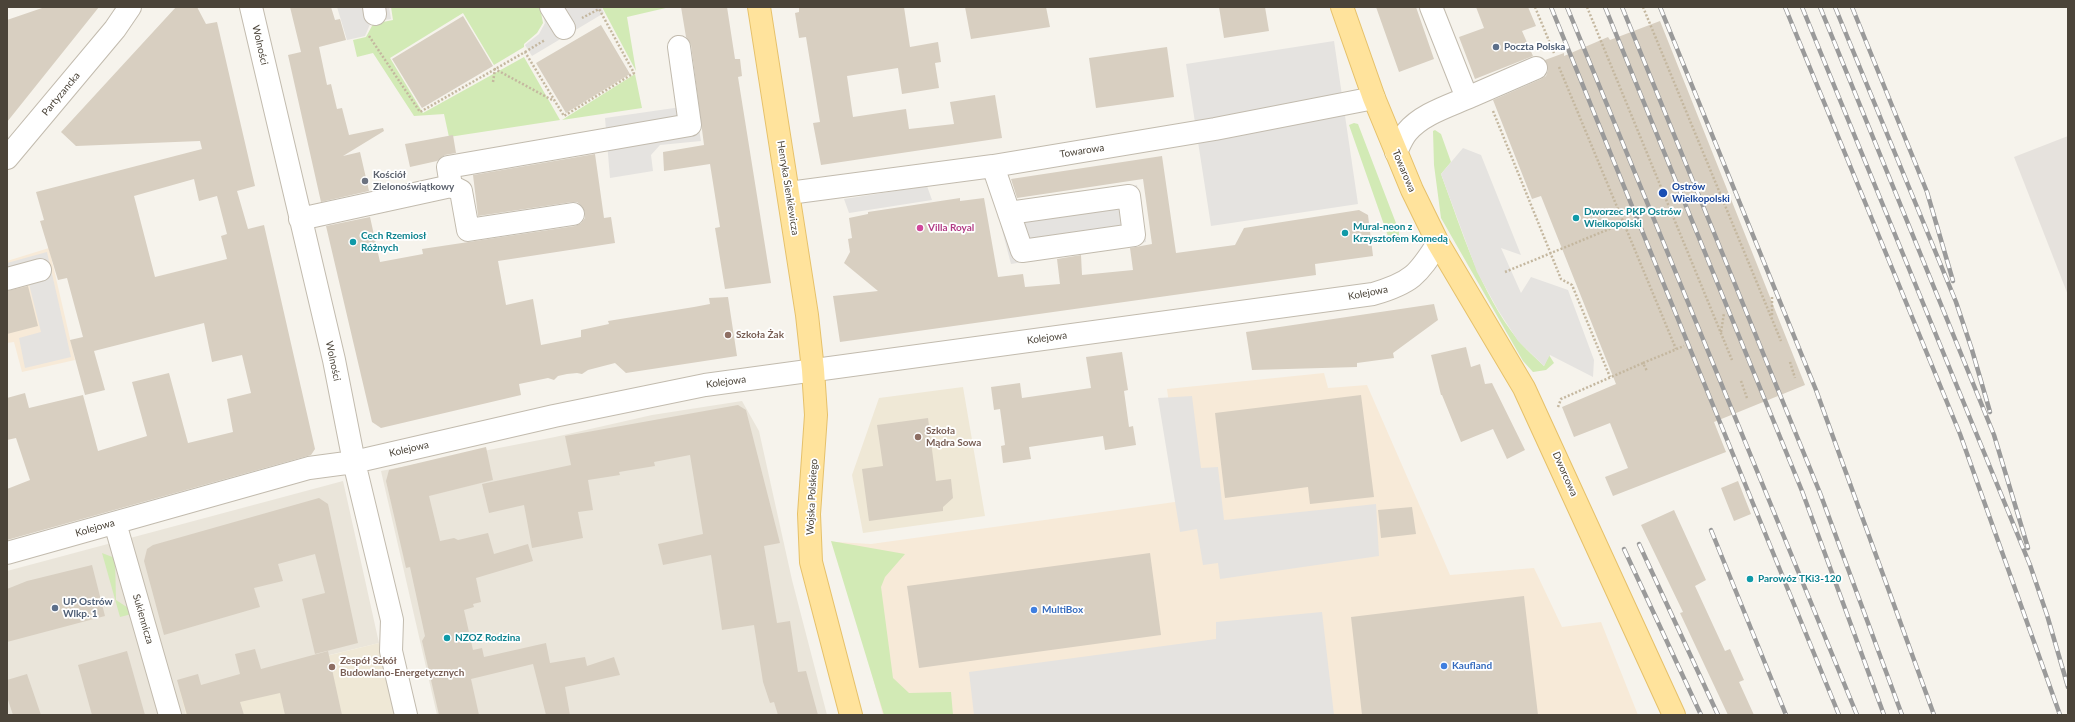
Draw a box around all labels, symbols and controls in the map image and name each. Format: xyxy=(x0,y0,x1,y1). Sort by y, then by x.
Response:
street label: Wolności xyxy=(250,24,270,66)
place label: Poczta Polska xyxy=(1504,41,1565,53)
marker: Poczta Polska xyxy=(1491,42,1501,52)
street label: Partyzancka xyxy=(39,70,83,118)
street label: Henryka Sienkiewicza xyxy=(775,140,801,236)
street label: Towarowa xyxy=(1059,142,1105,160)
street label: Towarowa xyxy=(1390,148,1418,194)
place label: Kościół Zielonoświątkowy xyxy=(373,169,454,192)
marker: Kościół Zielonoświątkowy xyxy=(360,176,370,186)
place label: Ostrów Wielkopolski xyxy=(1672,181,1730,204)
marker: Ostrów Wielkopolski xyxy=(1657,187,1669,199)
place label: Dworzec PKP Ostrów Wielkopolski xyxy=(1584,206,1681,230)
marker: Dworzec PKP Ostrów Wielkopolski xyxy=(1571,213,1581,223)
place label: Mural-neon z Krzysztofem Komedą xyxy=(1353,221,1448,244)
place label: Villa Royal xyxy=(928,222,974,234)
marker: Villa Royal xyxy=(915,223,925,233)
marker: Mural-neon z Krzysztofem Komedą xyxy=(1340,228,1350,238)
place label: Cech Rzemiosł Różnych xyxy=(361,230,426,254)
marker: Cech Rzemiosł Różnych xyxy=(348,237,358,247)
street label: Kolejowa xyxy=(1347,283,1389,303)
place label: Szkoła Żak xyxy=(736,329,784,341)
street label: Kolejowa xyxy=(1026,329,1068,347)
marker: Szkoła Żak xyxy=(723,330,733,340)
street label: Wolności xyxy=(323,340,343,382)
street label: Kolejowa xyxy=(705,373,747,391)
place label: Szkoła Mądra Sowa xyxy=(926,425,981,448)
marker: Szkoła Mądra Sowa xyxy=(913,432,923,442)
street label: Kolejowa xyxy=(388,439,430,459)
street label: Dworcowa xyxy=(1550,450,1580,498)
street label: Wojska Polskiego xyxy=(804,459,820,535)
street label: Kolejowa xyxy=(74,517,116,539)
place label: Parowóz TKi3-120 xyxy=(1758,573,1841,585)
marker: Parowóz TKi3-120 xyxy=(1745,574,1755,584)
street label: Sukiennicza xyxy=(130,593,156,645)
place label: UP Ostrów Wlkp. 1 xyxy=(63,596,112,620)
marker: UP Ostrów Wlkp. 1 xyxy=(50,603,60,613)
place label: MultiBox xyxy=(1042,604,1083,616)
marker: MultiBox xyxy=(1029,605,1039,615)
place label: NZOZ Rodzina xyxy=(455,632,520,644)
marker: NZOZ Rodzina xyxy=(442,633,452,643)
place label: Zespół Szkół Budowlano-Energetycznych xyxy=(340,655,464,678)
place label: Kaufland xyxy=(1452,660,1492,672)
marker: Kaufland xyxy=(1439,661,1449,671)
marker: Zespół Szkół Budowlano-Energetycznych xyxy=(327,662,337,672)

